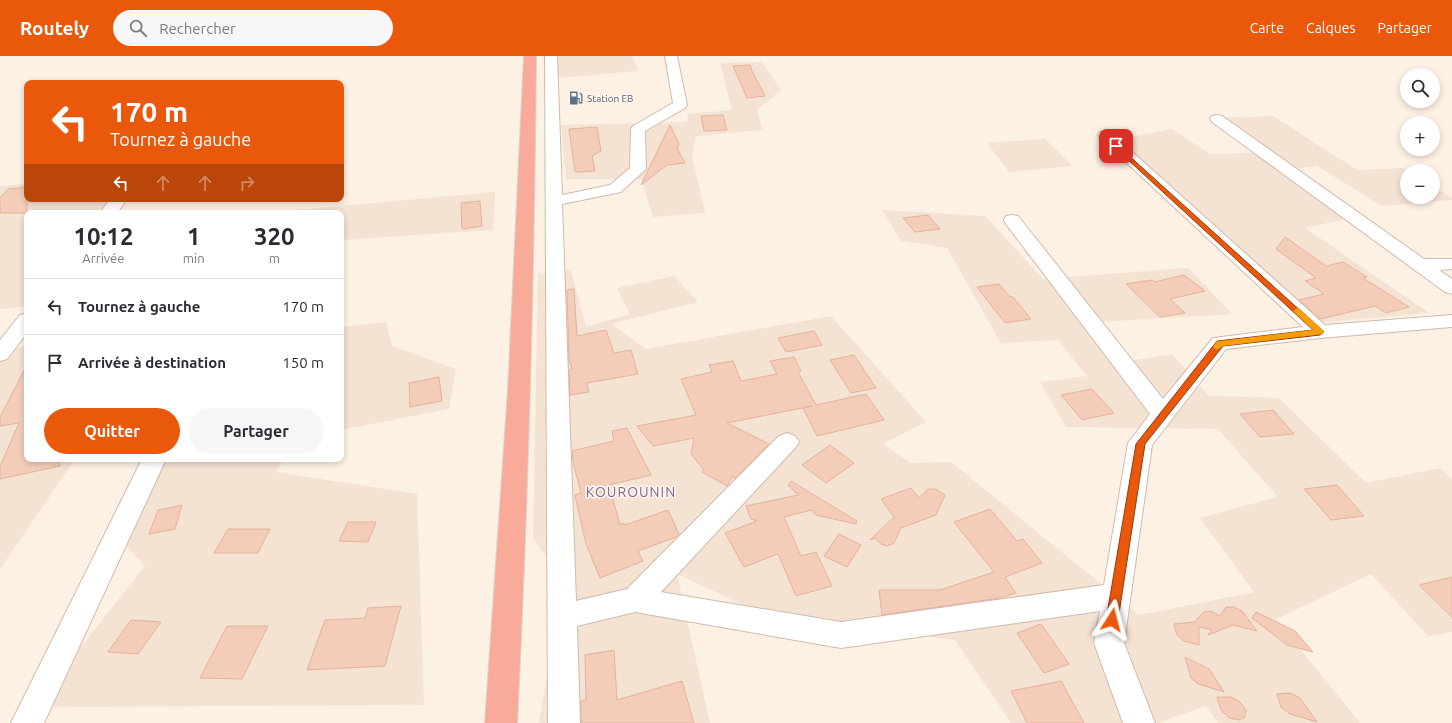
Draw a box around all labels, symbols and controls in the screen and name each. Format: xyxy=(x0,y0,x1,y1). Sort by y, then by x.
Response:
search box xyxy=(113,10,393,46)
text: Routely xyxy=(20,17,89,39)
icon: search xyxy=(127,17,149,39)
text: Rechercher xyxy=(159,20,236,37)
text: Carte xyxy=(1250,20,1284,36)
text: Calques xyxy=(1306,20,1355,36)
text: Partager xyxy=(1377,20,1432,36)
map controls xyxy=(1400,68,1440,204)
button: search xyxy=(1400,68,1440,108)
fuel station icon: Station EB xyxy=(568,90,584,106)
place label: Station EB xyxy=(587,93,633,104)
icon: left xyxy=(44,96,96,148)
text: 170 m xyxy=(110,96,188,127)
button: + xyxy=(1400,116,1440,156)
text: Tournez à gauche xyxy=(110,129,251,149)
pin xyxy=(1099,129,1133,163)
icon: arrive xyxy=(1105,135,1127,157)
button: − xyxy=(1400,164,1440,204)
icon: left xyxy=(110,172,132,194)
icon: ahead xyxy=(152,172,174,194)
icon: ahead xyxy=(194,172,216,194)
icon: right xyxy=(236,172,258,194)
text: 10:12 xyxy=(73,223,133,250)
text: 1 xyxy=(187,223,200,250)
text: 320 xyxy=(254,223,295,250)
text: Arrivée xyxy=(82,251,124,265)
text: min xyxy=(183,251,205,265)
text: m xyxy=(269,251,280,265)
icon: left xyxy=(44,296,66,318)
text: Tournez à gauche xyxy=(78,298,201,315)
text: 170 m xyxy=(282,298,324,315)
icon: arrive xyxy=(44,352,66,374)
text: Arrivée à destination xyxy=(78,354,226,371)
text: 150 m xyxy=(282,354,324,371)
button: Quitter xyxy=(44,408,180,454)
button: Partager xyxy=(188,408,324,454)
district label: KOUROUNIN xyxy=(586,484,676,500)
position arrow xyxy=(1091,599,1133,641)

